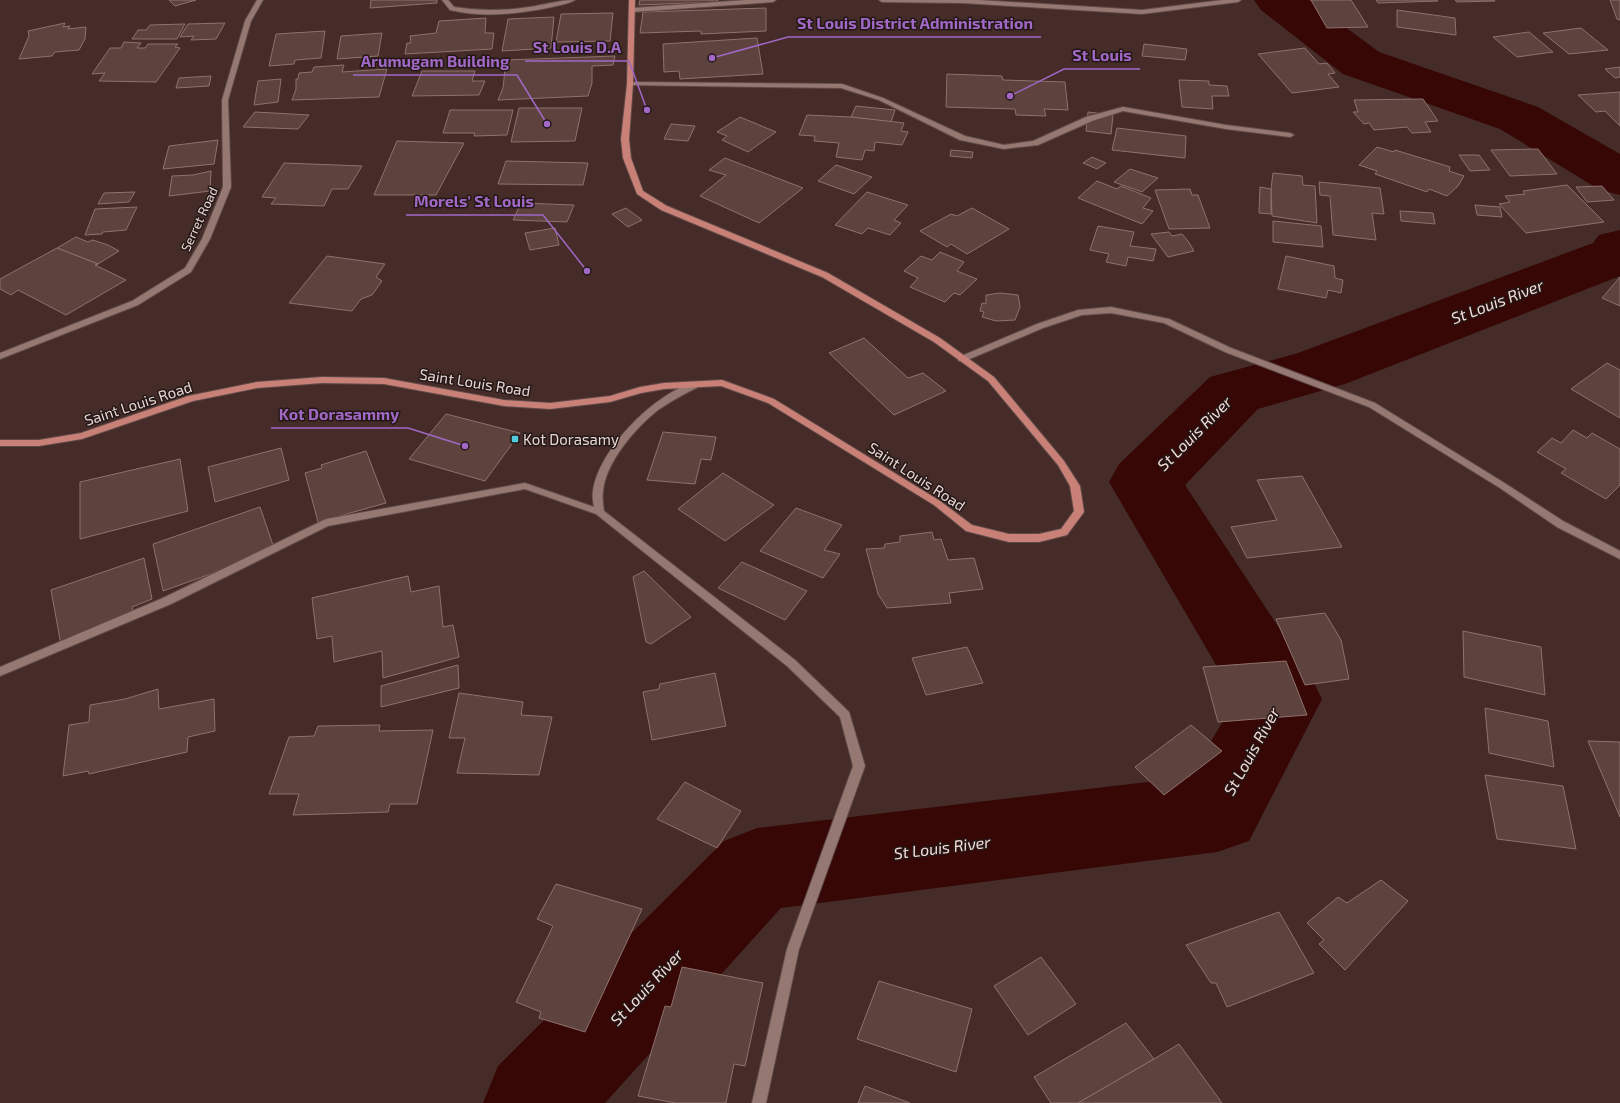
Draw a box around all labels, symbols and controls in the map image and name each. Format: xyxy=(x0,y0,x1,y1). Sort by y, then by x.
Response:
callout: St Louis District Administration xyxy=(788,9,1041,37)
text: St Louis District Administration xyxy=(797,13,1033,32)
callout: St Louis D.A xyxy=(525,33,629,61)
text: St Louis D.A xyxy=(533,37,622,56)
callout: St Louis xyxy=(1064,41,1140,69)
text: St Louis xyxy=(1072,45,1132,64)
callout: Arumugam Building xyxy=(353,47,517,75)
text: Arumugam Building xyxy=(361,51,510,70)
street label: Serret Road xyxy=(177,184,221,254)
callout: Morels' St Louis xyxy=(406,187,543,215)
text: Morels' St Louis xyxy=(414,191,534,210)
water label: St Louis River xyxy=(1448,274,1546,327)
street label: Saint Louis Road xyxy=(418,364,532,400)
street label: Saint Louis Road xyxy=(82,377,194,429)
water label: St Louis River xyxy=(1153,391,1236,474)
callout: Kot Dorasammy xyxy=(271,400,408,428)
text: Kot Dorasammy xyxy=(279,404,399,424)
place label: Kot Dorasamy xyxy=(523,430,619,448)
marker: Kot Dorasamy xyxy=(510,434,520,444)
street label: Saint Louis Road xyxy=(865,438,969,514)
water label: St Louis River xyxy=(1219,703,1283,798)
water label: St Louis River xyxy=(892,832,992,862)
water label: St Louis River xyxy=(606,944,687,1029)

